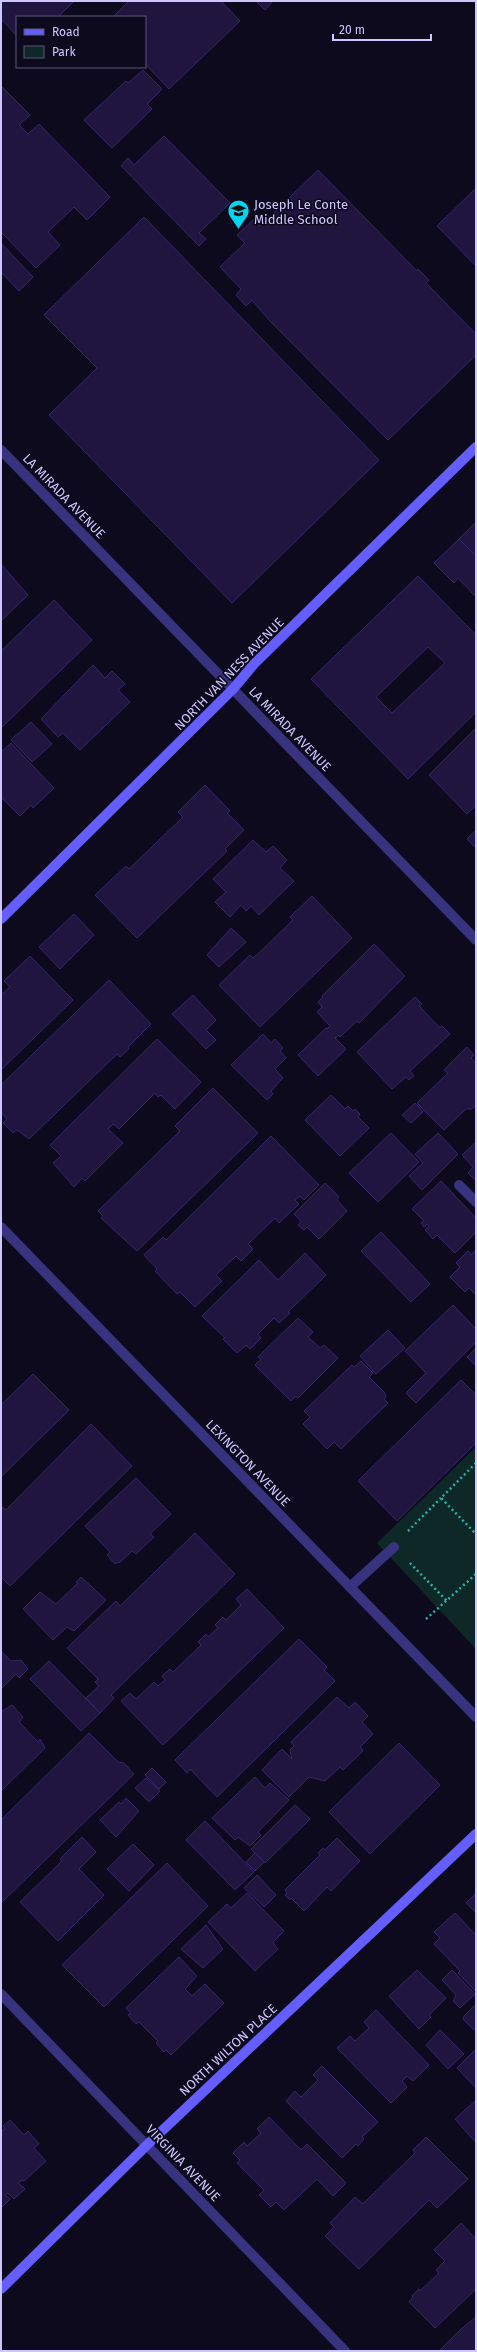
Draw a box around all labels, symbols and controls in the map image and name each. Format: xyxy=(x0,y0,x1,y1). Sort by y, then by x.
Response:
legend xyxy=(16,16,146,68)
scale bar xyxy=(333,16,431,42)
text: 20 m xyxy=(339,23,365,37)
text: Road xyxy=(52,25,80,39)
text: Park xyxy=(52,45,76,59)
place label: Joseph Le Conte Middle School xyxy=(254,197,348,227)
school or university icon: Joseph Le Conte Middle School xyxy=(225,198,251,231)
street label: LA MIRADA AVENUE xyxy=(20,451,108,541)
street label: NORTH VAN NESS AVENUE xyxy=(171,615,287,733)
street label: LA MIRADA AVENUE xyxy=(246,684,334,774)
street label: LEXINGTON AVENUE xyxy=(203,1417,293,1509)
street label: NORTH WILTON PLACE xyxy=(176,2001,280,2099)
street label: VIRGINIA AVENUE xyxy=(143,2122,223,2204)

